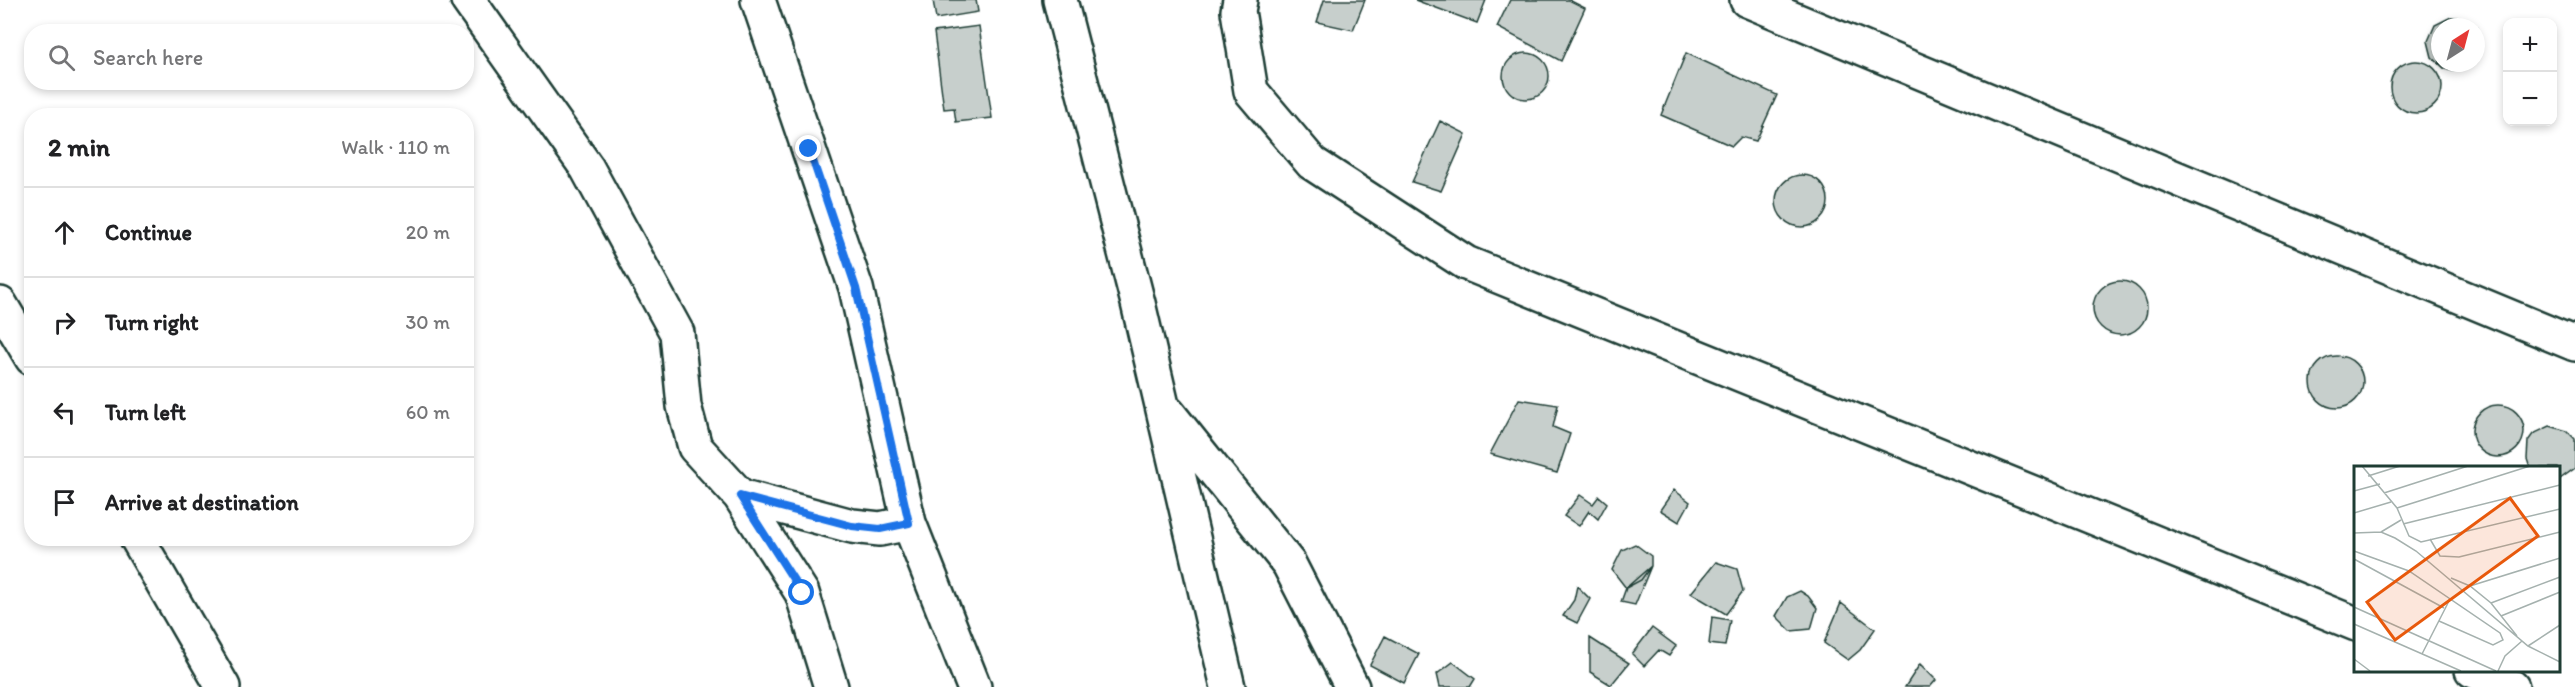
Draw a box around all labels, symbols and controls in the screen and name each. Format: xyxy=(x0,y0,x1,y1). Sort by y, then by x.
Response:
north arrow xyxy=(2431,18,2485,72)
map controls xyxy=(2503,18,2557,126)
button: + xyxy=(2503,18,2557,72)
search box xyxy=(24,24,474,90)
icon: search xyxy=(45,41,78,74)
text: Search here xyxy=(93,44,203,71)
button: − xyxy=(2503,72,2557,126)
text: 2 min xyxy=(48,131,110,163)
text: Walk · 110 m xyxy=(341,135,450,159)
route end xyxy=(795,135,821,161)
icon: ahead xyxy=(48,216,81,249)
text: Continue xyxy=(105,219,192,246)
text: 20 m xyxy=(406,220,450,244)
icon: right xyxy=(48,306,81,339)
text: Turn right xyxy=(105,309,199,336)
text: 30 m xyxy=(405,310,450,334)
icon: left xyxy=(48,396,81,429)
text: Turn left xyxy=(105,399,186,426)
text: 60 m xyxy=(406,400,450,424)
inset map xyxy=(2354,466,2560,672)
icon: arrive xyxy=(48,486,81,519)
text: Arrive at destination xyxy=(105,489,299,516)
route start xyxy=(788,579,814,605)

